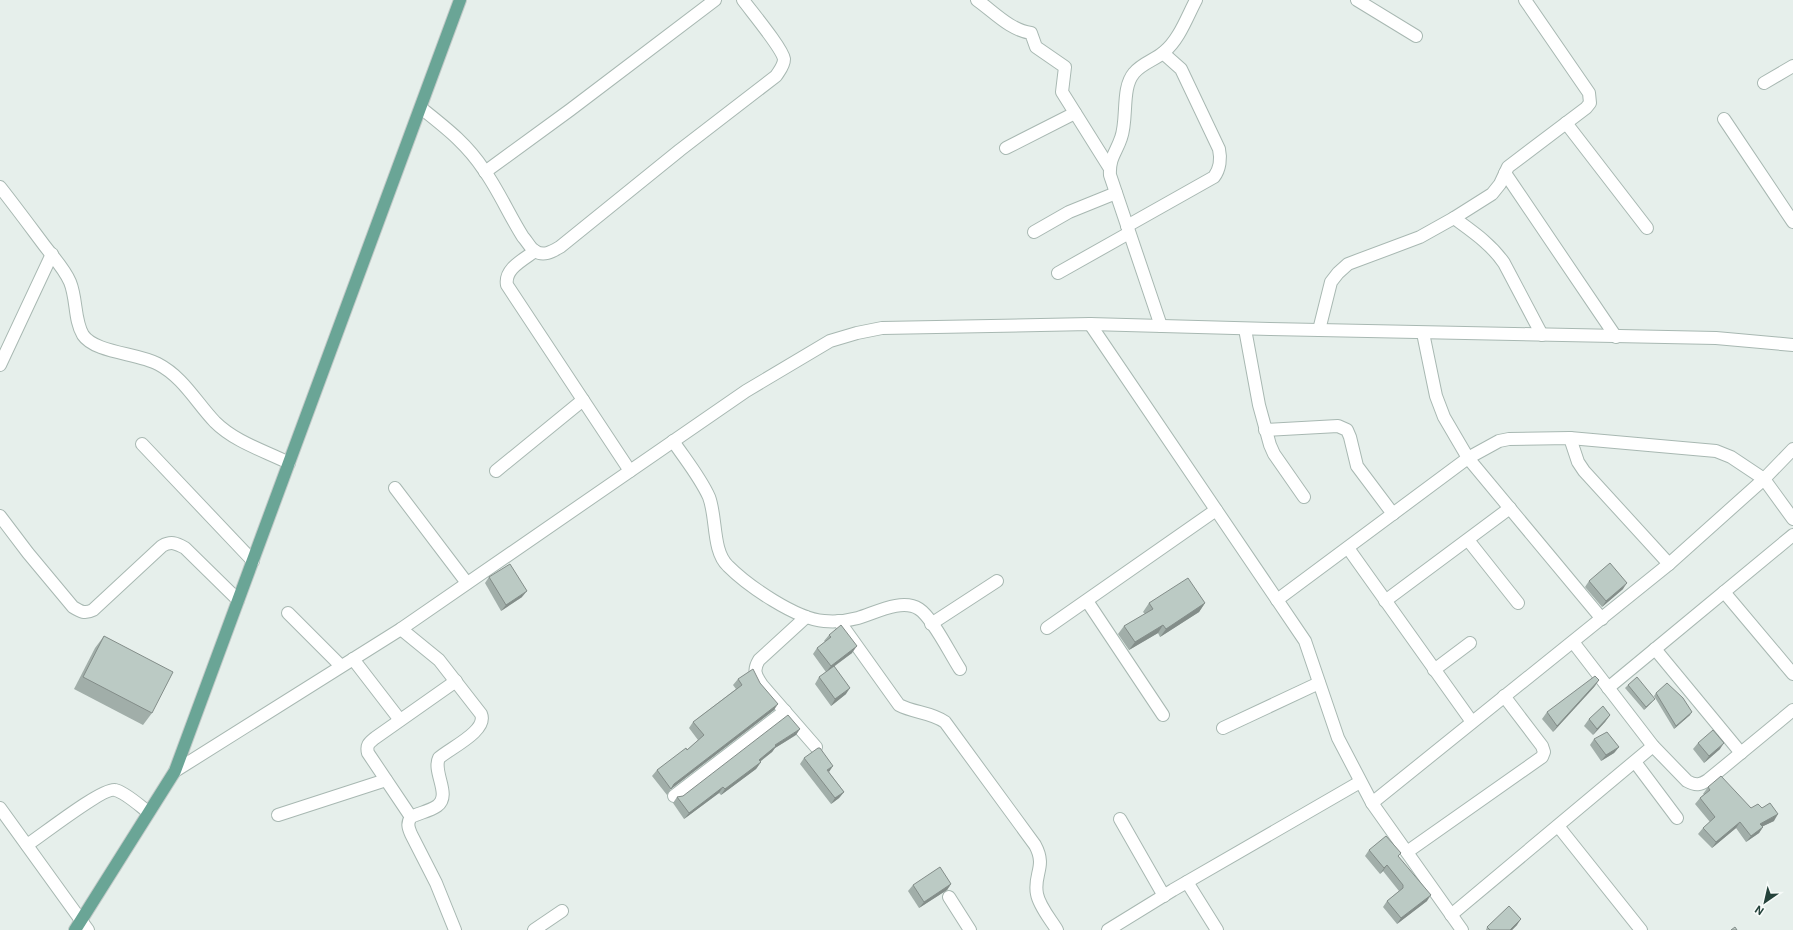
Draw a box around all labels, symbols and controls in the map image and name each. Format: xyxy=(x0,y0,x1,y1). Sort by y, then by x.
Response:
north arrow xyxy=(1745,882,1785,922)
text: N xyxy=(1753,902,1767,917)

